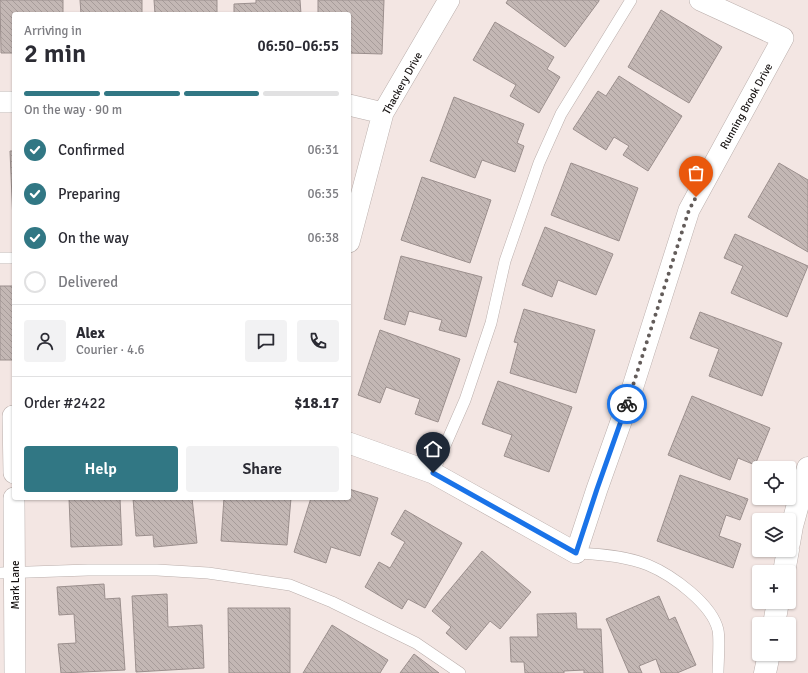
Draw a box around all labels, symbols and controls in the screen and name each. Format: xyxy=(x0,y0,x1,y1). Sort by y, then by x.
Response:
text: Arriving in xyxy=(24,23,82,39)
text: 06:50–06:55 xyxy=(258,37,339,55)
text: 2 min xyxy=(24,38,86,70)
street label: Thackery Drive xyxy=(380,50,425,117)
street label: Running Brook Drive xyxy=(718,61,775,151)
text: On the way · 90 m xyxy=(24,102,122,118)
icon: check xyxy=(24,139,46,161)
text: Confirmed xyxy=(58,141,125,159)
text: 06:31 xyxy=(307,142,339,158)
pin xyxy=(679,156,713,197)
icon: bag xyxy=(685,162,707,184)
icon: check xyxy=(24,183,46,205)
text: Preparing xyxy=(58,185,121,203)
text: 06:35 xyxy=(307,186,339,202)
icon: check xyxy=(24,227,46,249)
text: On the way xyxy=(58,229,129,247)
text: 06:38 xyxy=(307,230,339,246)
text: Delivered xyxy=(58,273,118,291)
button: person xyxy=(24,320,66,362)
button: chat xyxy=(245,320,287,362)
button: phone xyxy=(297,320,339,362)
text: Alex xyxy=(76,324,105,342)
text: Courier · 4.6 xyxy=(76,342,145,358)
courier xyxy=(607,384,647,424)
icon: bike xyxy=(616,393,638,415)
text: Order #2422 xyxy=(24,394,106,412)
text: $18.17 xyxy=(294,394,339,412)
pin xyxy=(416,432,450,473)
icon: home xyxy=(422,438,444,460)
button: Help xyxy=(24,446,178,492)
button: Share xyxy=(186,446,339,492)
map controls xyxy=(752,461,796,661)
button: locate xyxy=(752,461,796,505)
button: layers xyxy=(752,513,796,557)
street label: Mark Lane xyxy=(9,560,22,610)
button: + xyxy=(752,565,796,609)
button: − xyxy=(752,617,796,661)

